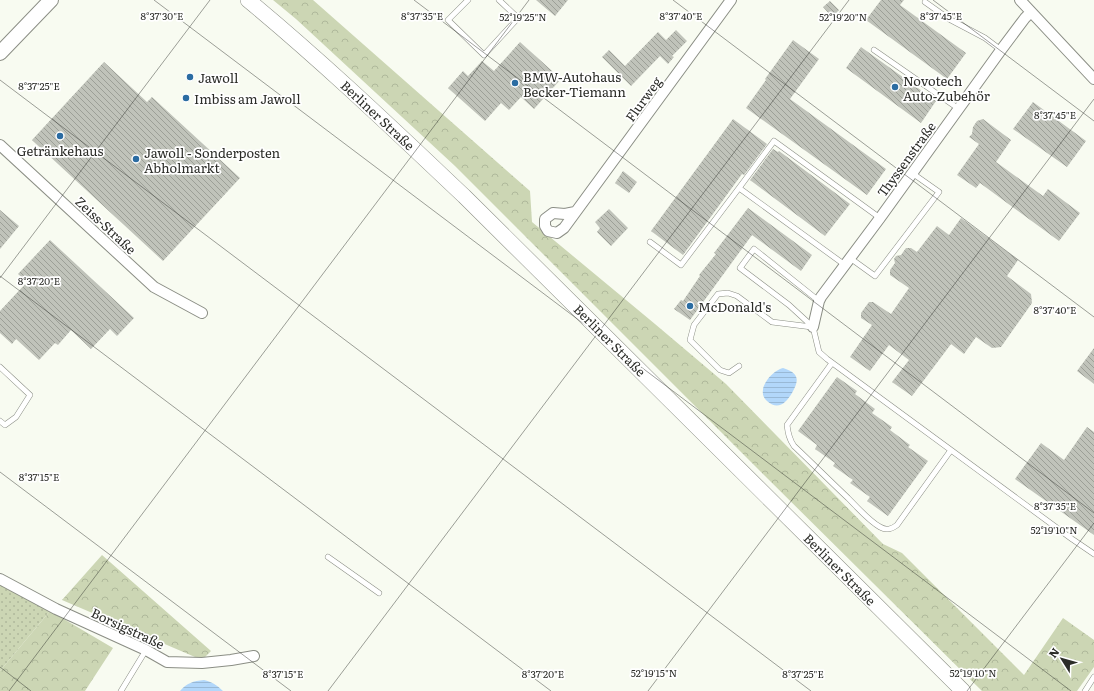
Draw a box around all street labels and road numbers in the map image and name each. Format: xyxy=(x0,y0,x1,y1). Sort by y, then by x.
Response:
street label: Flurweg xyxy=(620,72,666,125)
street label: Berliner Straße xyxy=(337,76,419,155)
street label: Thyssenstraße xyxy=(872,117,940,200)
street label: Zeiss-Straße xyxy=(71,192,141,258)
street label: Berliner Straße xyxy=(570,300,650,380)
street label: Berliner Straße xyxy=(800,529,880,609)
street label: Borsigstraße xyxy=(88,603,168,653)

